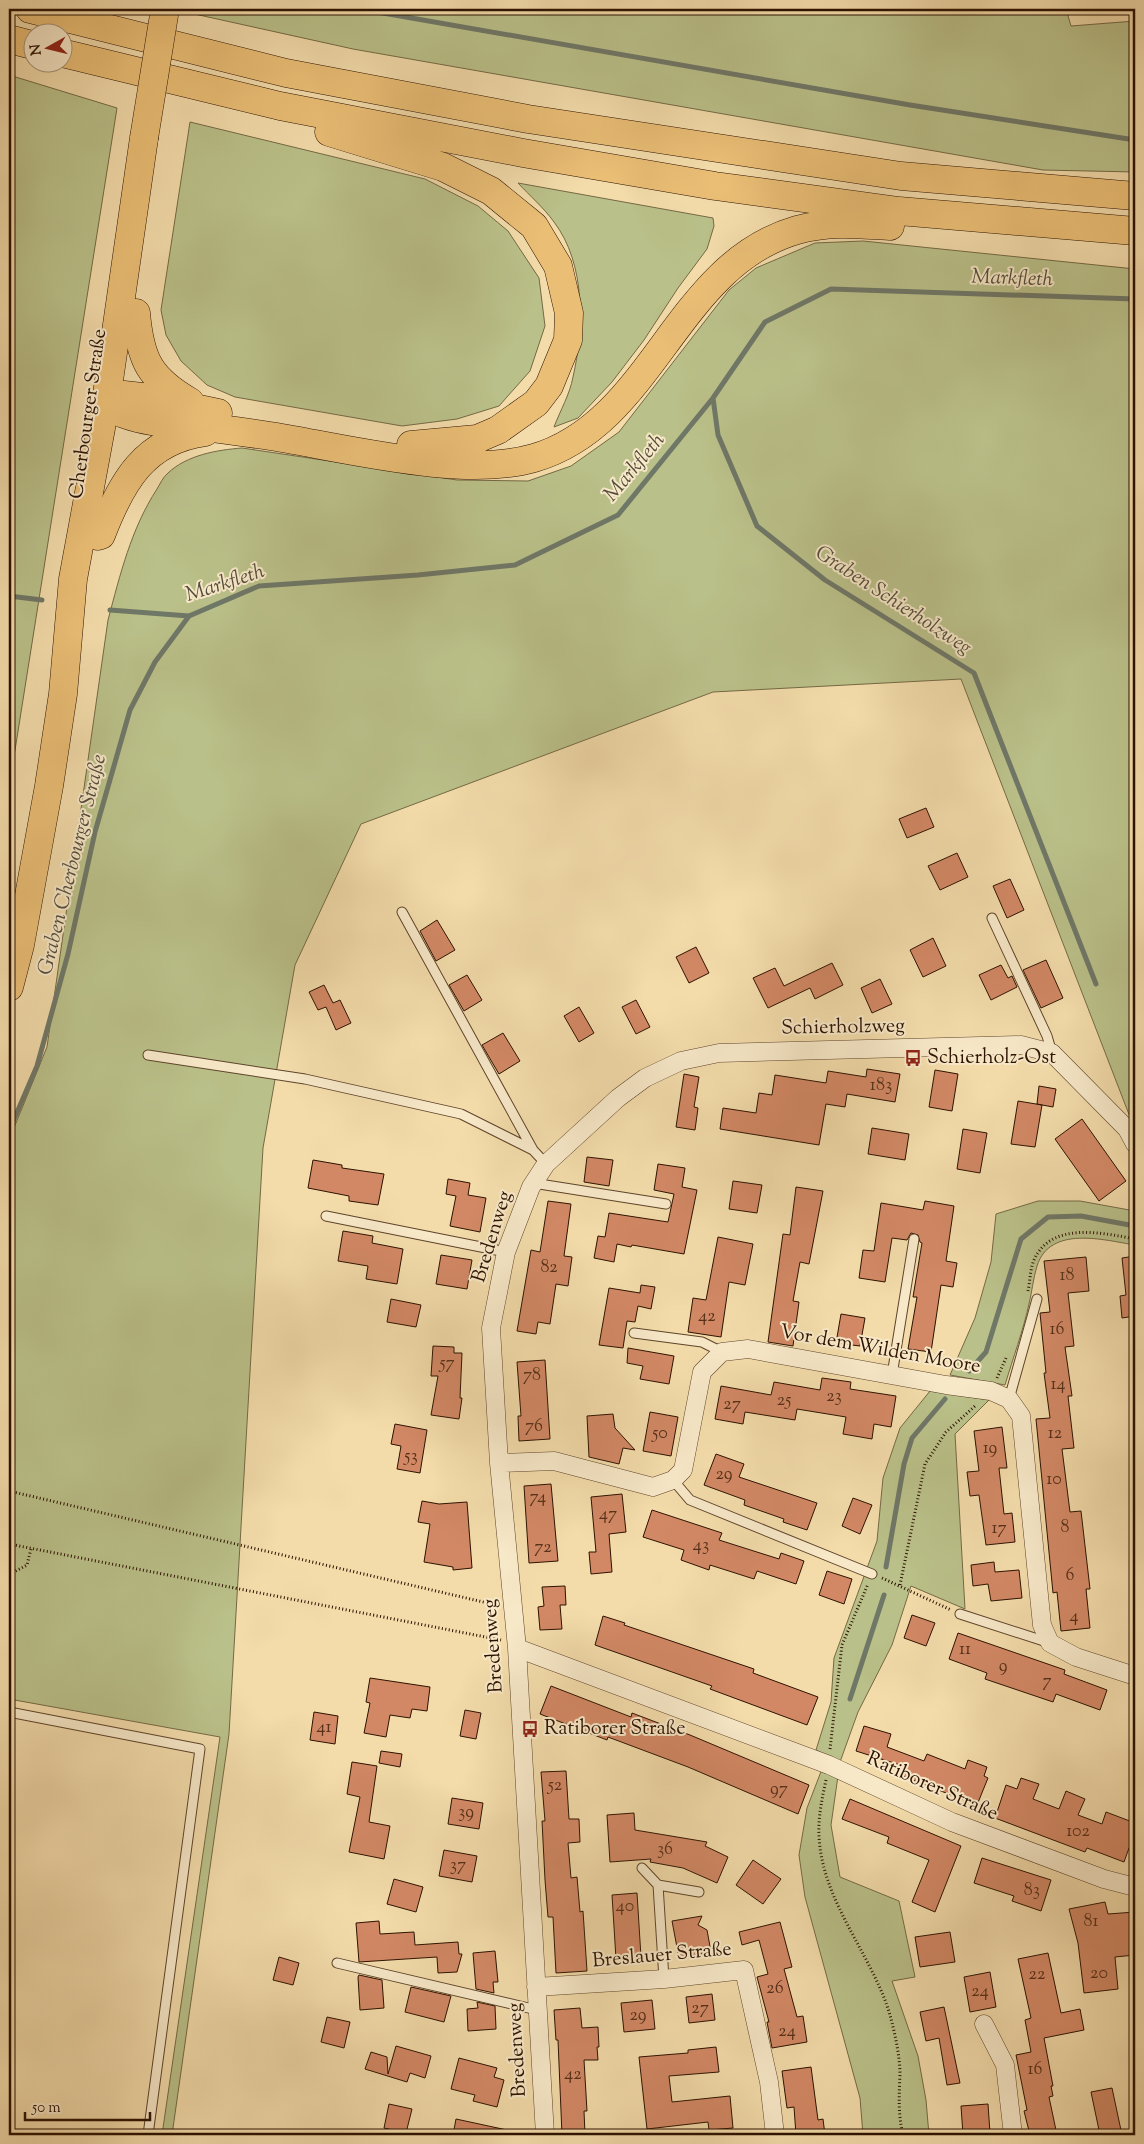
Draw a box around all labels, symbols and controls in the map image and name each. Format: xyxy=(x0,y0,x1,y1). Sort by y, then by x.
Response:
north arrow xyxy=(22,22,72,72)
text: N xyxy=(26,43,48,56)
water label: Markfleth xyxy=(971,263,1053,295)
street label: Cherbourger Straße xyxy=(63,327,115,501)
water label: Markfleth xyxy=(597,427,673,509)
water label: Graben Schierholzweg xyxy=(809,539,977,663)
water label: Markfleth xyxy=(182,557,268,611)
water label: Graben Cherbourger Straße xyxy=(31,752,115,978)
street label: Schierholzweg xyxy=(781,1012,905,1044)
place label: Schierholz-Ost xyxy=(927,1044,1056,1073)
bus stop icon: Schierholz-Ost xyxy=(903,1048,923,1068)
house number: 183 xyxy=(870,1073,892,1099)
street label: Bredenweg xyxy=(465,1187,521,1286)
house number: 82 xyxy=(540,1255,558,1281)
house number: 18 xyxy=(1059,1263,1075,1289)
house number: 42 xyxy=(698,1304,716,1330)
house number: 16 xyxy=(1049,1317,1065,1343)
street label: Vor dem Wilden Moore xyxy=(777,1318,983,1382)
house number: 57 xyxy=(438,1351,455,1377)
house number: 78 xyxy=(523,1363,541,1389)
house number: 14 xyxy=(1050,1372,1066,1398)
house number: 23 xyxy=(826,1384,842,1410)
house number: 25 xyxy=(777,1388,791,1414)
house number: 27 xyxy=(723,1392,741,1418)
house number: 76 xyxy=(525,1414,543,1440)
house number: 50 xyxy=(651,1421,668,1447)
house number: 12 xyxy=(1048,1421,1063,1447)
house number: 19 xyxy=(983,1436,998,1462)
house number: 53 xyxy=(403,1444,418,1470)
house number: 29 xyxy=(715,1462,733,1488)
house number: 10 xyxy=(1046,1467,1062,1493)
house number: 74 xyxy=(530,1485,546,1511)
house number: 47 xyxy=(599,1502,617,1528)
house number: 8 xyxy=(1061,1515,1070,1541)
house number: 17 xyxy=(991,1516,1007,1542)
house number: 43 xyxy=(693,1533,709,1559)
house number: 72 xyxy=(534,1535,552,1561)
house number: 6 xyxy=(1066,1563,1075,1589)
street label: Bredenweg xyxy=(476,1598,512,1694)
house number: 4 xyxy=(1069,1604,1079,1630)
house number: 11 xyxy=(959,1637,971,1663)
house number: 9 xyxy=(999,1654,1008,1680)
house number: 7 xyxy=(1042,1669,1052,1695)
house number: 41 xyxy=(316,1715,332,1741)
place label: Ratiborer Straße xyxy=(544,1715,686,1744)
bus stop icon: Ratiborer Straße xyxy=(520,1719,540,1739)
street label: Ratiborer Straße xyxy=(861,1745,1003,1829)
house number: 52 xyxy=(547,1773,563,1799)
house number: 97 xyxy=(770,1777,788,1803)
house number: 39 xyxy=(458,1800,474,1826)
house number: 102 xyxy=(1066,1819,1090,1845)
house number: 36 xyxy=(657,1837,673,1863)
house number: 37 xyxy=(450,1853,466,1879)
house number: 83 xyxy=(1024,1878,1040,1904)
house number: 40 xyxy=(616,1894,634,1920)
house number: 81 xyxy=(1083,1909,1099,1935)
street label: Breslauer Straße xyxy=(591,1935,733,1977)
house number: 20 xyxy=(1090,1961,1108,1987)
house number: 22 xyxy=(1029,1962,1046,1988)
house number: 26 xyxy=(766,1976,784,2002)
house number: 24 xyxy=(971,1979,989,2005)
house number: 27 xyxy=(691,1996,709,2022)
street label: Bredenweg xyxy=(501,2002,535,2098)
house number: 29 xyxy=(629,2003,647,2029)
house number: 24 xyxy=(778,2019,796,2045)
house number: 16 xyxy=(1027,2057,1043,2083)
house number: 42 xyxy=(564,2062,582,2088)
scale bar xyxy=(25,2089,150,2121)
text: 50 m xyxy=(31,2098,61,2119)

